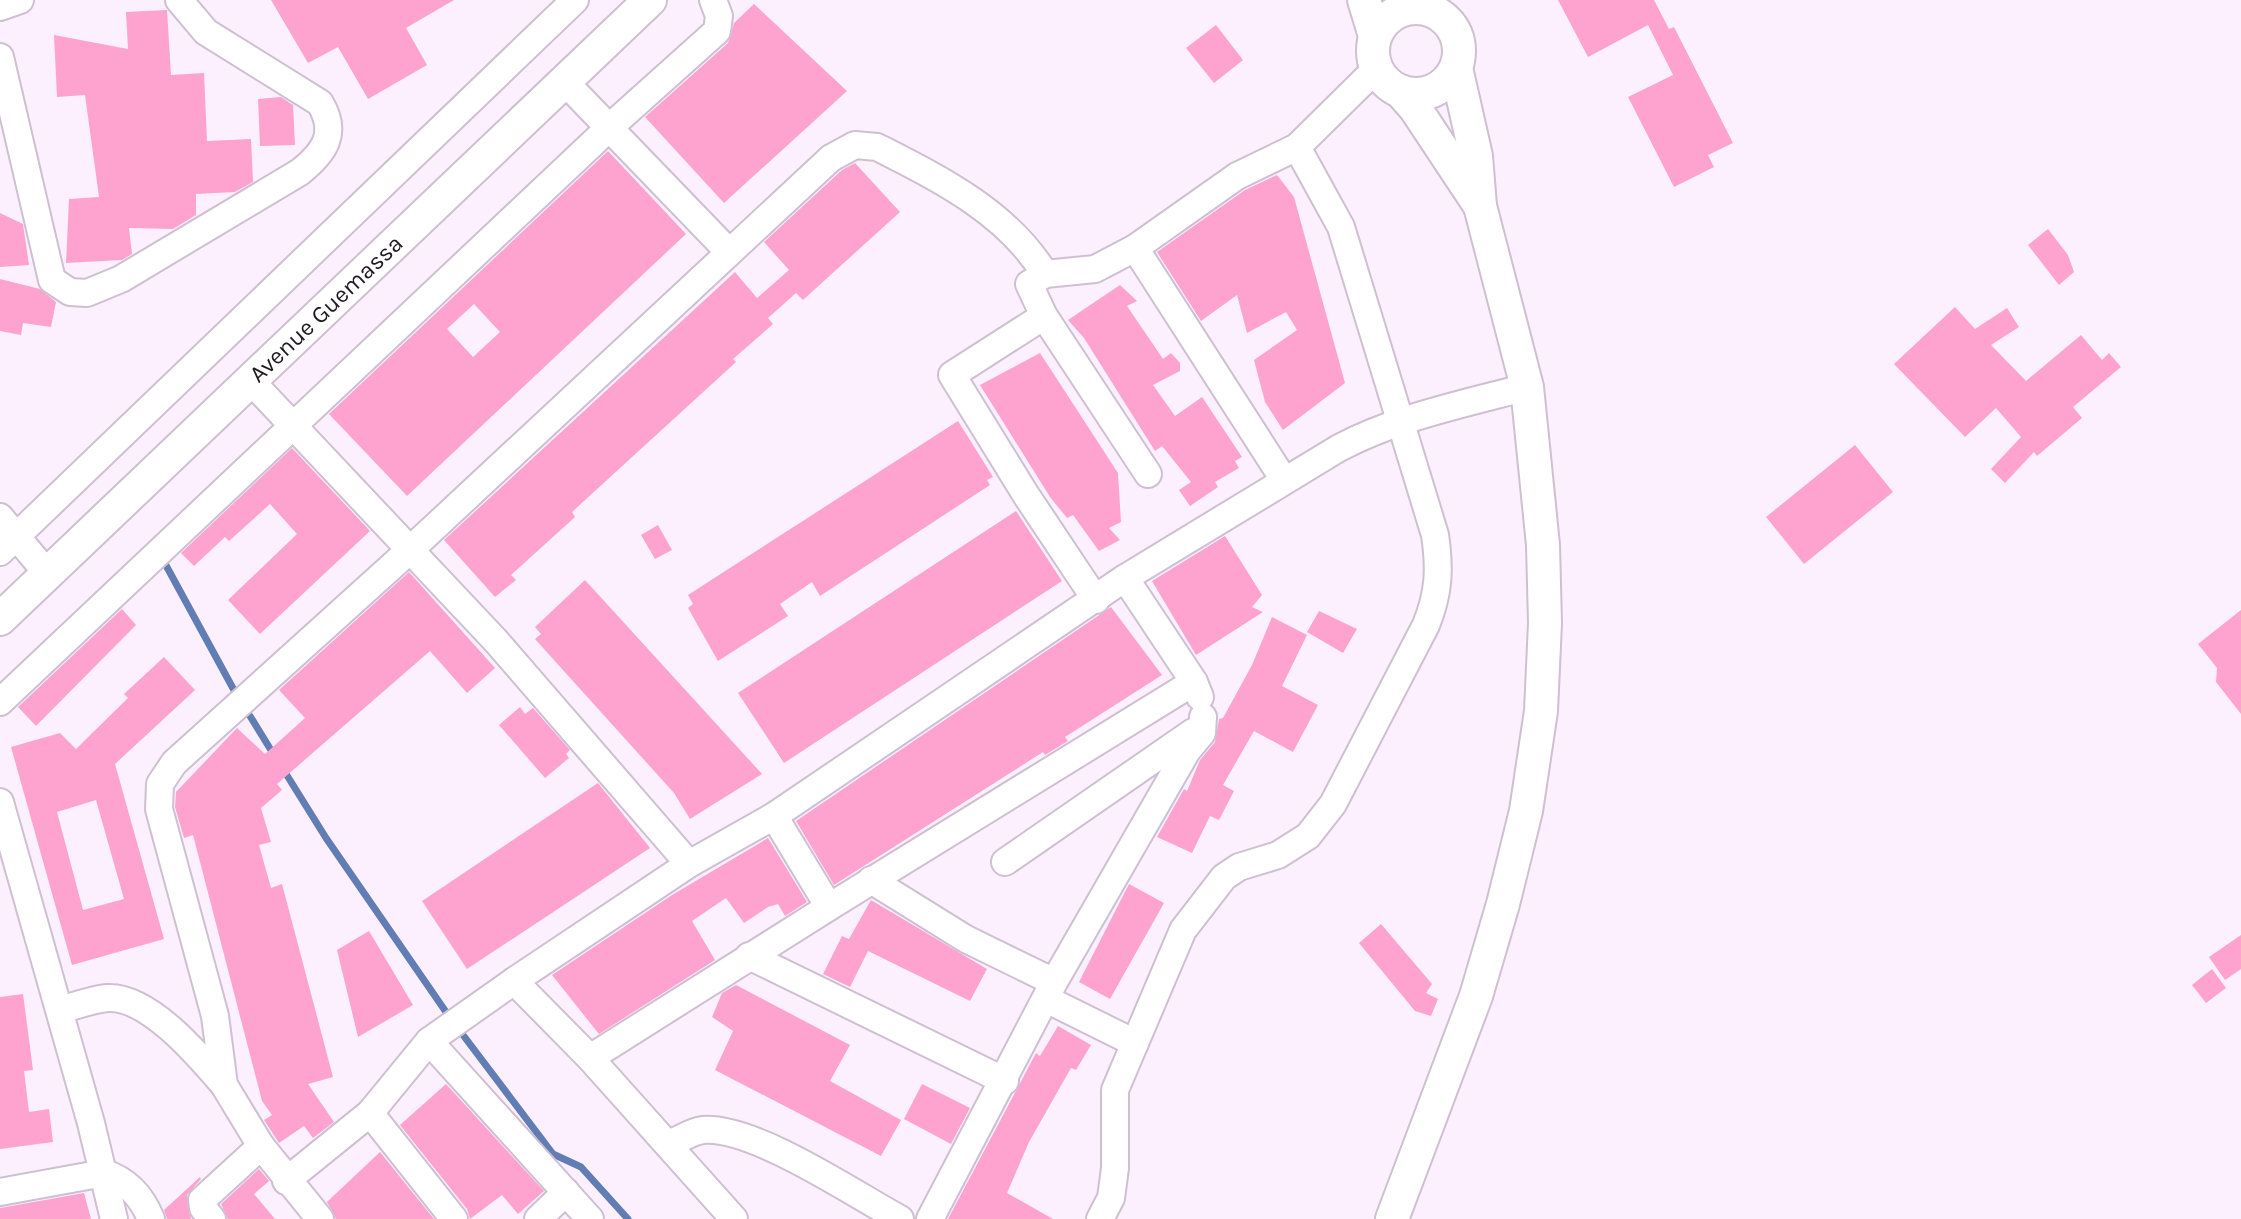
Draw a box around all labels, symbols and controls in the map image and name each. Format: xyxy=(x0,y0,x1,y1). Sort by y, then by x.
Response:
street label: Avenue Guemassa xyxy=(243,229,408,388)

